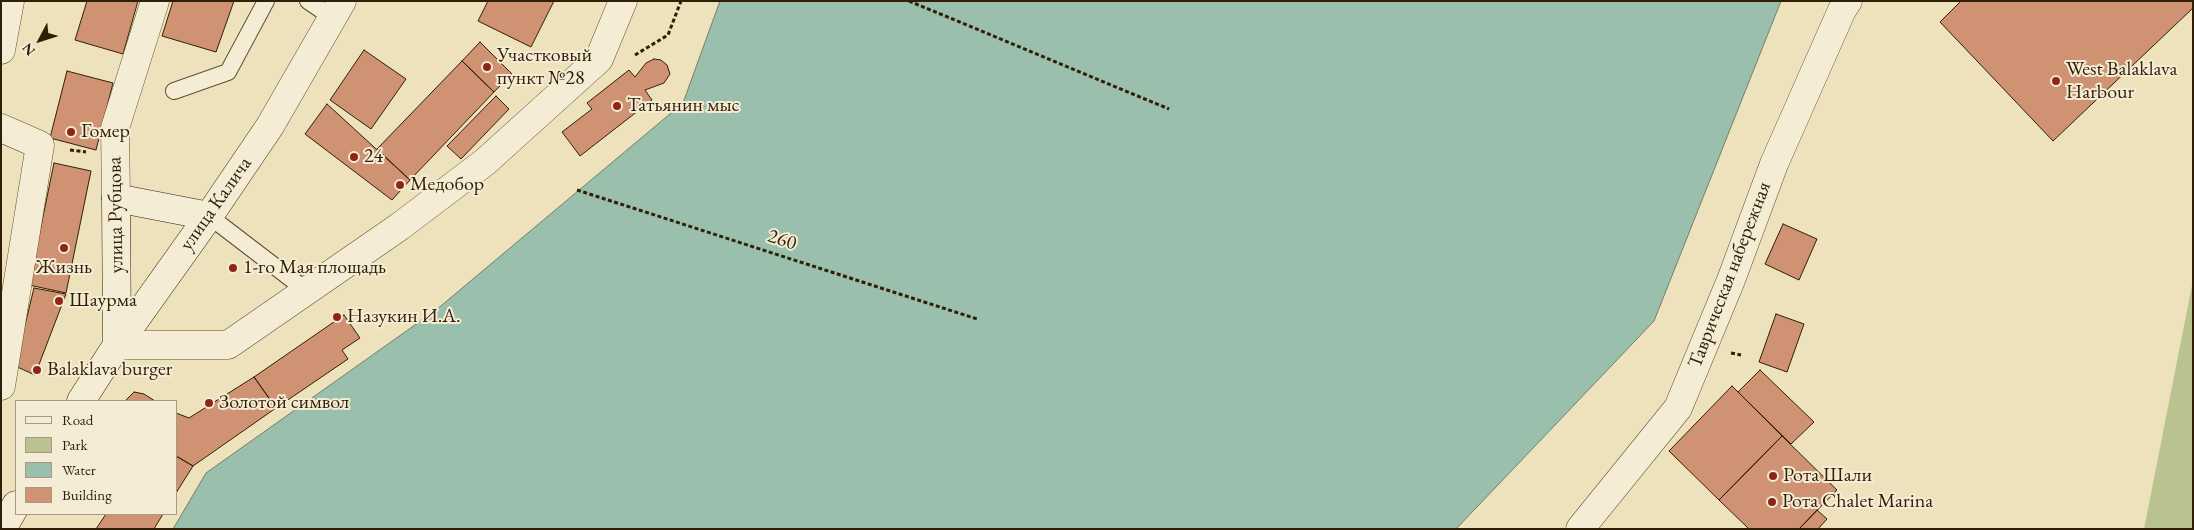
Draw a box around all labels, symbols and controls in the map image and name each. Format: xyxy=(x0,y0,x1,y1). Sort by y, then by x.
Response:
north arrow xyxy=(15,15,65,65)
text: N xyxy=(18,40,39,60)
place label: Участковый пункт №28 xyxy=(497,44,592,91)
place label: West Balaklava Harbour xyxy=(2066,58,2178,105)
marker: Участковый пункт №28 xyxy=(481,61,493,73)
marker: West Balaklava Harbour xyxy=(2050,75,2062,87)
place label: Татьянин мыс xyxy=(627,94,740,118)
marker: Татьянин мыс xyxy=(611,100,623,112)
place label: Гомер xyxy=(81,120,130,144)
marker: Гомер xyxy=(65,126,77,138)
place label: 24 xyxy=(364,145,383,169)
marker: 24 xyxy=(348,151,360,163)
street label: улица Калича xyxy=(175,152,257,256)
street label: улица Рубцова xyxy=(103,156,129,274)
place label: Медобор xyxy=(410,173,484,197)
street label: Таврическая набережная xyxy=(1683,178,1777,372)
marker: Медобор xyxy=(394,179,406,191)
street label: 260 xyxy=(765,224,799,256)
marker: Жизнь xyxy=(58,242,70,254)
place label: Жизнь xyxy=(36,256,92,280)
place label: 1-го Мая площадь xyxy=(243,256,386,280)
marker: 1-го Мая площадь xyxy=(227,262,239,274)
place label: Шаурма xyxy=(69,289,137,313)
marker: Шаурма xyxy=(53,295,65,307)
place label: Назукин И.А. xyxy=(347,305,461,329)
marker: Назукин И.А. xyxy=(331,311,343,323)
place label: Balaklava burger xyxy=(47,358,172,382)
marker: Balaklava burger xyxy=(31,364,43,376)
place label: Золотой символ xyxy=(219,391,349,415)
marker: Золотой символ xyxy=(203,397,215,409)
legend xyxy=(15,400,178,515)
text: Road xyxy=(62,410,93,429)
text: Park xyxy=(62,435,88,454)
text: Water xyxy=(62,460,96,479)
place label: Рота Шали xyxy=(1783,464,1872,488)
marker: Рота Шали xyxy=(1767,470,1779,482)
text: Building xyxy=(62,485,112,504)
place label: Рота Chalet Marina xyxy=(1782,490,1933,514)
marker: Рота Chalet Marina xyxy=(1766,496,1778,508)

